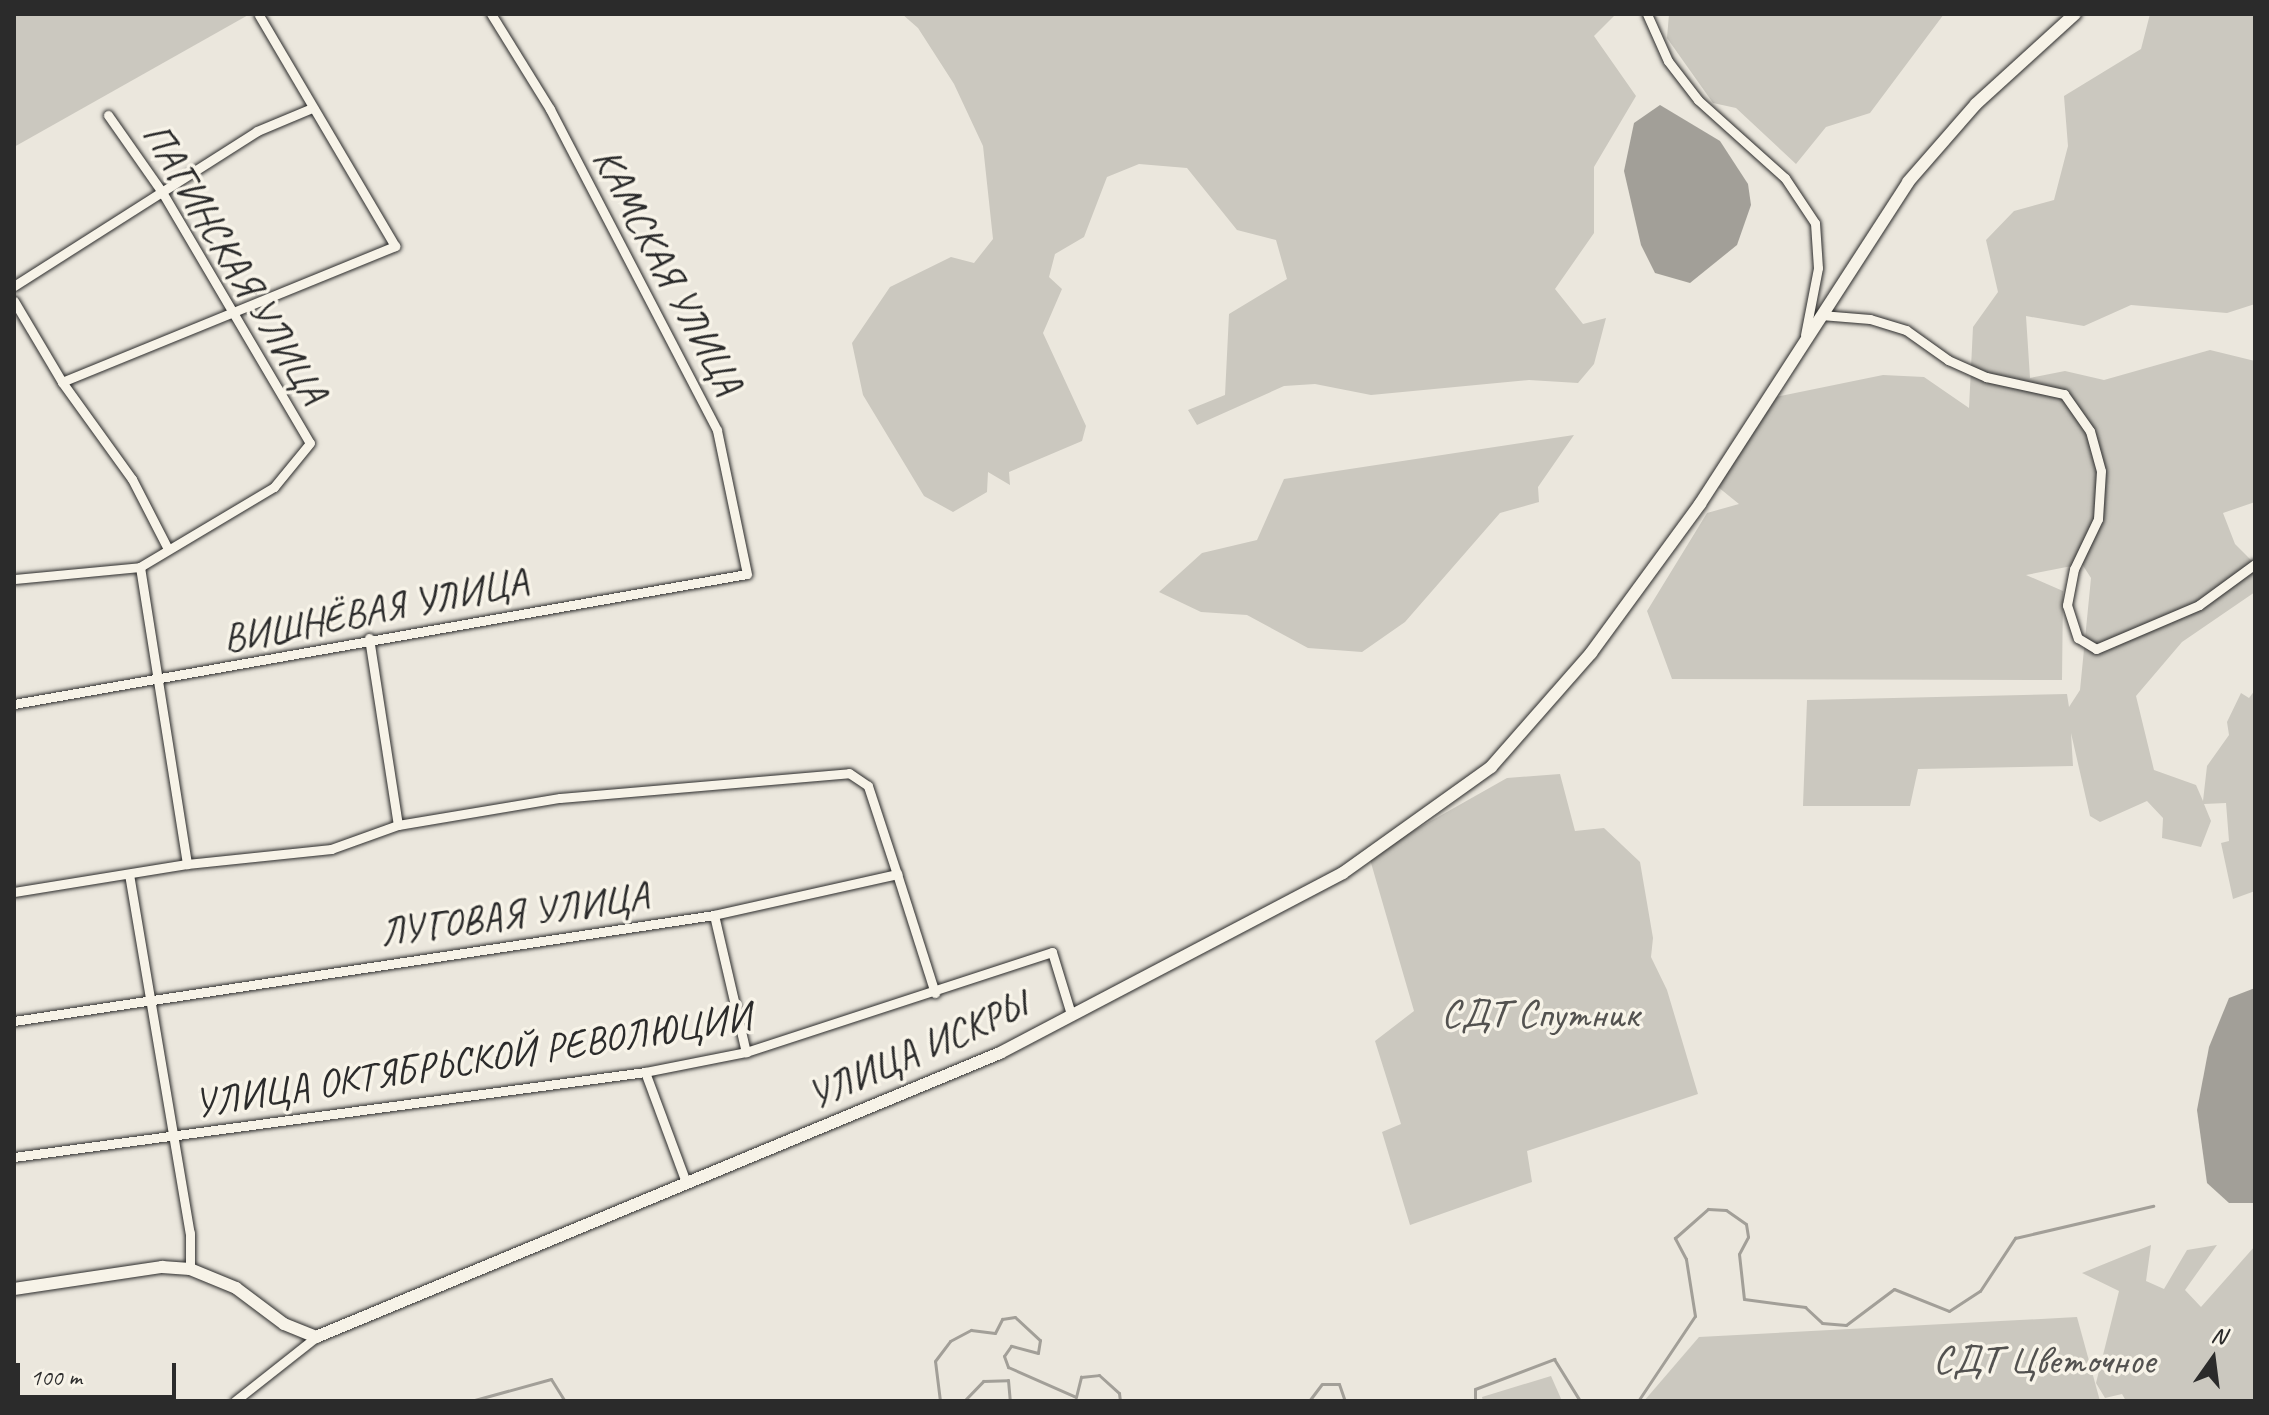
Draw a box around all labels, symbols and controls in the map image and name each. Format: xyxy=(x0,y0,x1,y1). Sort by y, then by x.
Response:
street label: ПАГИНСКАЯ УЛИЦА xyxy=(132,114,338,412)
street label: КАМСКАЯ УЛИЦА xyxy=(582,139,754,403)
street label: ВИШНЁВАЯ УЛИЦА xyxy=(219,557,531,663)
street label: ЛУГОВАЯ УЛИЦА xyxy=(377,871,651,957)
street label: УЛИЦА ИСКРЫ xyxy=(800,980,1034,1120)
park label: СДТ Спутник xyxy=(1441,990,1639,1038)
street label: УЛИЦА ОКТЯБРЬСКОЙ РЕВОЛЮЦИИ xyxy=(190,992,754,1128)
north arrow xyxy=(2173,1319,2253,1399)
text: N xyxy=(2209,1320,2229,1351)
park label: СДТ Цветочное xyxy=(1933,1336,2155,1384)
scale bar xyxy=(20,1347,180,1397)
text: 100 m xyxy=(30,1362,82,1392)

